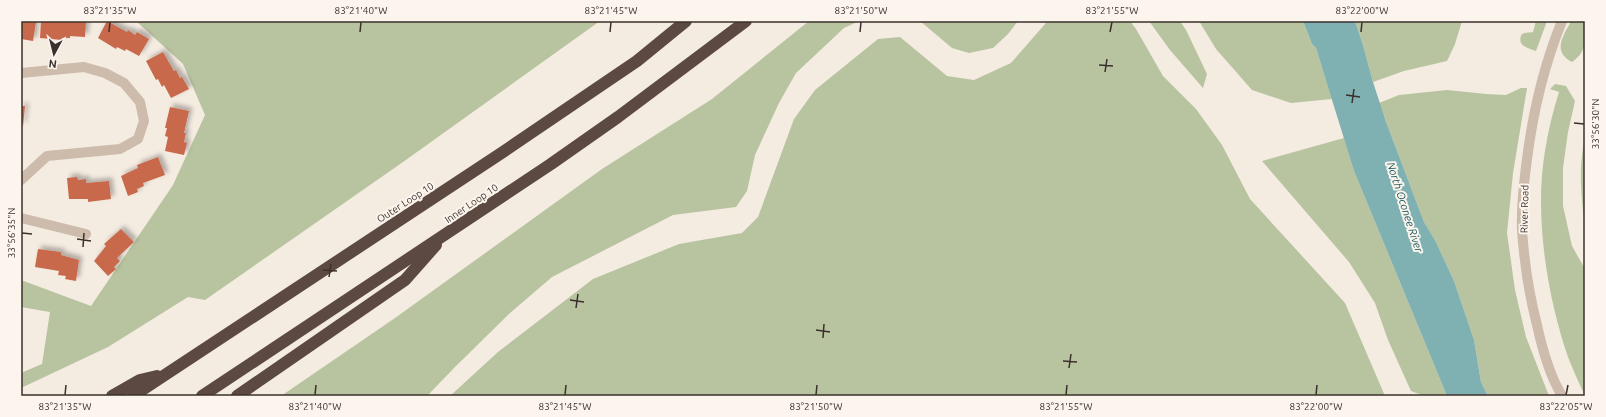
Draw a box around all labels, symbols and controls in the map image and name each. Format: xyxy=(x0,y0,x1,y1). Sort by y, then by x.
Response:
text: 83°21'35"W xyxy=(84,5,136,16)
text: 83°21'40"W xyxy=(335,5,387,16)
text: 83°21'45"W xyxy=(585,5,637,16)
text: 83°21'50"W xyxy=(835,5,887,16)
text: 83°21'55"W xyxy=(1086,5,1138,16)
text: 83°22'00"W xyxy=(1336,5,1388,16)
north arrow xyxy=(34,34,74,74)
text: N xyxy=(48,57,58,70)
text: 33°56'30"N xyxy=(1590,99,1601,149)
water label: North Oconee River xyxy=(1385,160,1426,254)
street label: Outer Loop 10 xyxy=(375,180,436,225)
street label: Inner Loop 10 xyxy=(443,181,500,225)
street label: River Road xyxy=(1519,185,1530,233)
text: 33°56'35"N xyxy=(6,208,17,258)
text: 83°21'35"W xyxy=(39,401,91,412)
text: 83°21'40"W xyxy=(289,401,341,412)
text: 83°21'45"W xyxy=(539,401,591,412)
text: 83°21'50"W xyxy=(790,401,842,412)
text: 83°21'55"W xyxy=(1040,401,1092,412)
text: 83°22'00"W xyxy=(1290,401,1342,412)
text: 83°22'05"W xyxy=(1540,401,1592,412)

